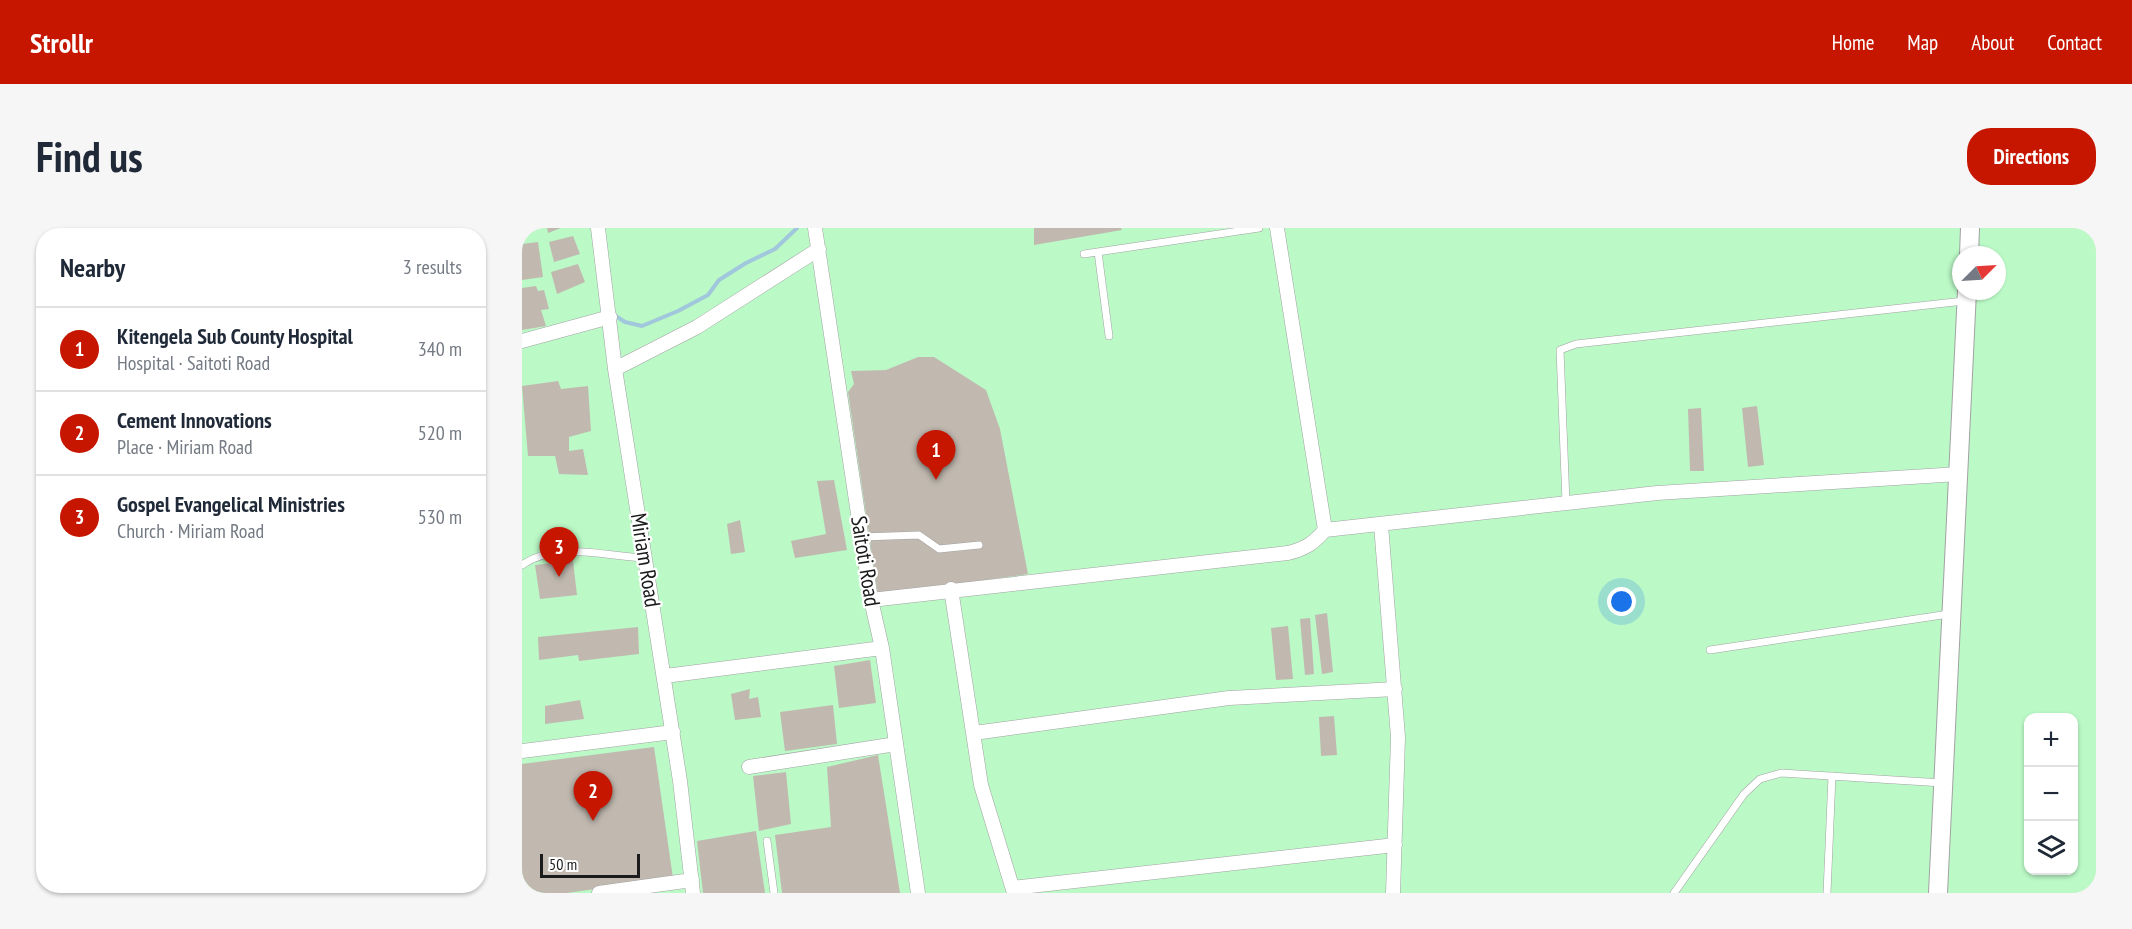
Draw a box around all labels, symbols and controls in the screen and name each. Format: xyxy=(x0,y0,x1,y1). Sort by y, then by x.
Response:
text: Strollr xyxy=(30,24,93,61)
text: Home xyxy=(1832,29,1874,56)
text: Map xyxy=(1907,29,1938,56)
text: About xyxy=(1971,29,2014,56)
text: Contact xyxy=(2047,29,2102,56)
button: Directions xyxy=(1967,128,2096,185)
text: Find us xyxy=(36,129,143,184)
north arrow xyxy=(1952,246,2006,300)
text: Nearby xyxy=(60,251,125,284)
text: 3 results xyxy=(403,254,462,280)
text: Kitengela Sub County Hospital xyxy=(117,322,353,350)
text: 1 xyxy=(75,336,84,362)
text: 340 m xyxy=(418,336,462,362)
text: Hospital · Saitoti Road xyxy=(117,350,270,376)
text: Cement Innovations xyxy=(117,406,272,434)
text: 2 xyxy=(75,420,84,446)
text: 520 m xyxy=(418,420,462,446)
pin: 1 xyxy=(916,430,956,480)
text: Place · Miriam Road xyxy=(117,434,253,460)
text: Gospel Evangelical Ministries xyxy=(117,490,345,518)
text: 3 xyxy=(75,504,84,530)
text: 530 m xyxy=(418,504,462,530)
street label: Miriam Road xyxy=(625,511,667,609)
street label: Saitoti Road xyxy=(845,514,887,608)
text: Church · Miriam Road xyxy=(117,518,264,544)
pin: 3 xyxy=(540,528,579,577)
your location xyxy=(1607,587,1636,616)
map controls xyxy=(2024,713,2078,875)
button: + xyxy=(2024,713,2078,767)
button: − xyxy=(2024,767,2078,821)
pin: 2 xyxy=(574,772,612,821)
button: layers xyxy=(2024,821,2078,875)
scale bar xyxy=(540,851,640,878)
text: 50 m xyxy=(549,854,577,874)

